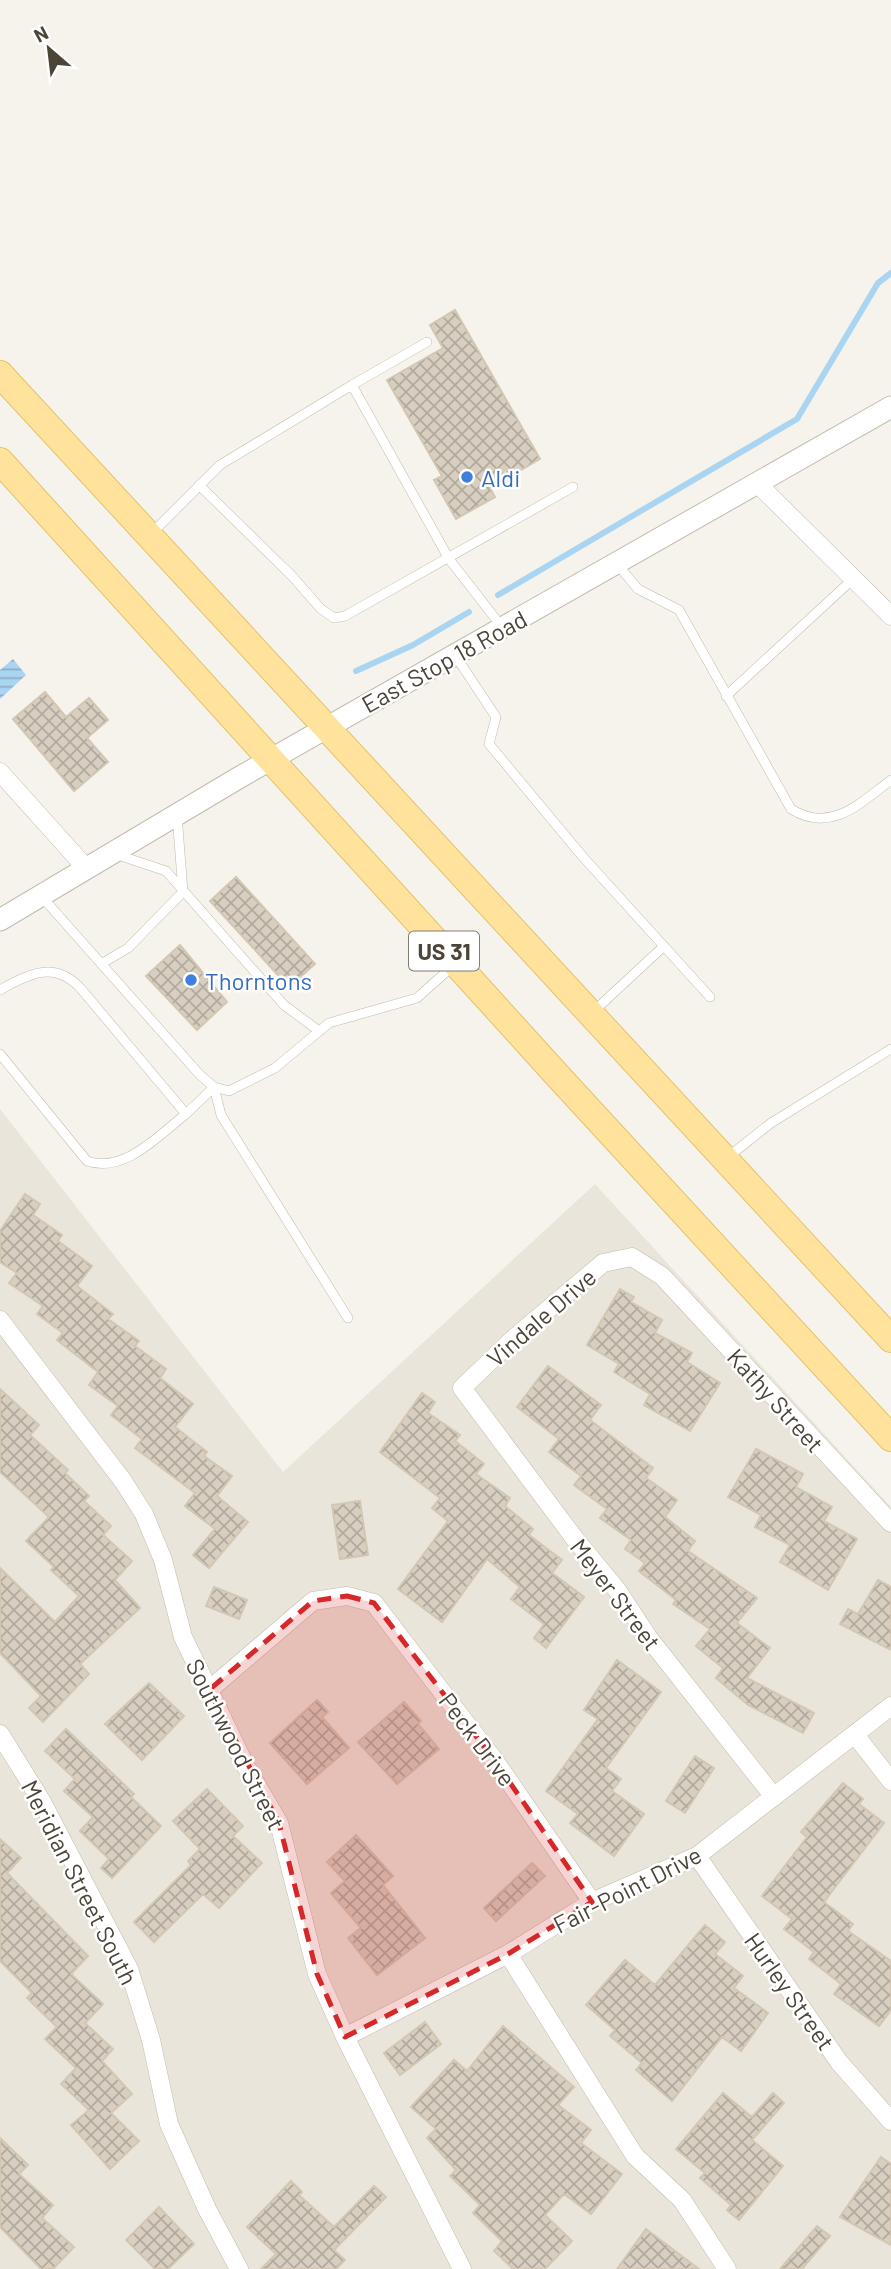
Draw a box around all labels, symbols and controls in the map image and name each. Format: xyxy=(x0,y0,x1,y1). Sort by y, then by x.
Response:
north arrow xyxy=(14,14,84,84)
text: N xyxy=(30,20,52,47)
place label: Aldi xyxy=(481,463,520,492)
marker: Aldi xyxy=(459,469,475,485)
street label: East Stop 18 Road xyxy=(356,604,532,718)
road number: US 31 xyxy=(409,932,479,970)
place label: Thorntons xyxy=(205,966,312,995)
marker: Thorntons xyxy=(183,972,199,988)
street label: Vindale Drive xyxy=(481,1262,601,1372)
street label: Kathy Street xyxy=(722,1342,830,1458)
street label: Meyer Street xyxy=(565,1533,667,1655)
street label: Southwood Street xyxy=(180,1654,292,1834)
street label: Peck Drive xyxy=(434,1687,522,1791)
street label: Meridian Street South xyxy=(16,1775,144,1989)
street label: Fair-Point Drive xyxy=(548,1839,706,1939)
street label: Hurley Street xyxy=(739,1927,841,2055)

